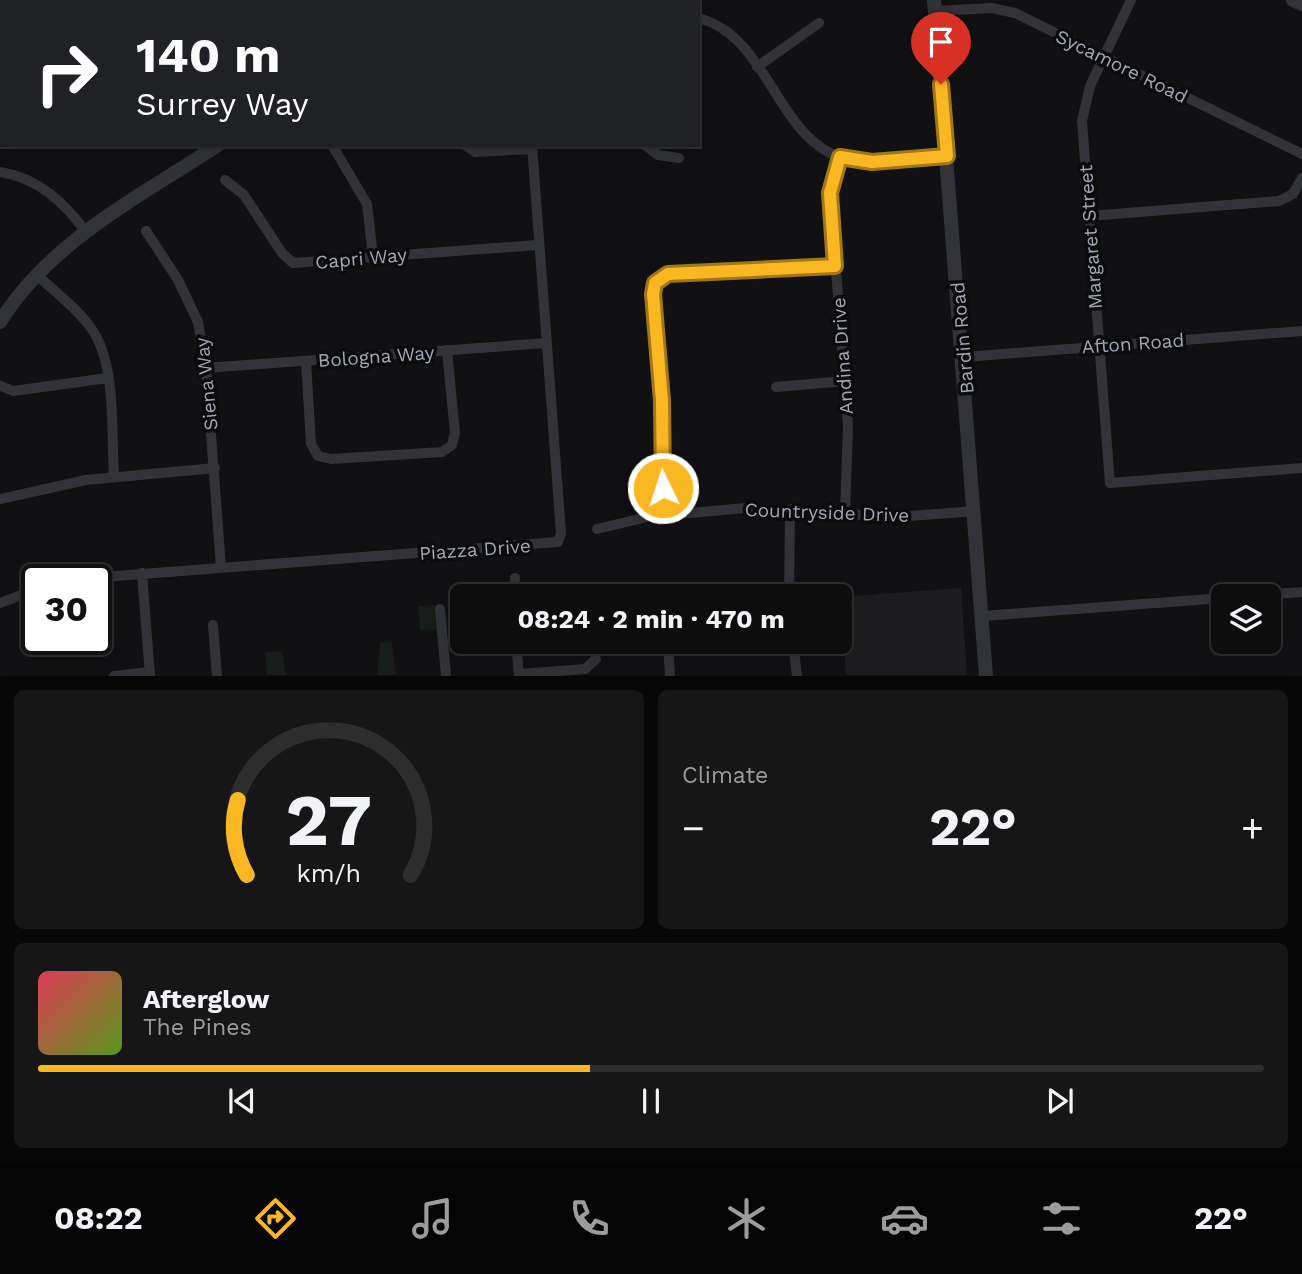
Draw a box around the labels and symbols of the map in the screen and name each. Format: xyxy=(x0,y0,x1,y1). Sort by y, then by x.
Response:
pin xyxy=(911,12.0,971,84)
street label: Sycamore Road xyxy=(1052,25,1191,108)
street label: Margaret Street xyxy=(1074,164,1107,310)
street label: Capri Way xyxy=(314,243,408,274)
street label: Bardin Road xyxy=(946,281,979,395)
street label: Andina Drive xyxy=(827,297,858,415)
street label: Afton Road xyxy=(1081,328,1185,359)
street label: Siena Way xyxy=(190,336,223,432)
street label: Bologna Way xyxy=(317,341,435,372)
position arrow xyxy=(626,451,700,525)
street label: Countryside Drive xyxy=(744,498,910,527)
street label: Piazza Drive xyxy=(418,534,532,565)
speed limit sign: 30 xyxy=(21,564,112,655)

